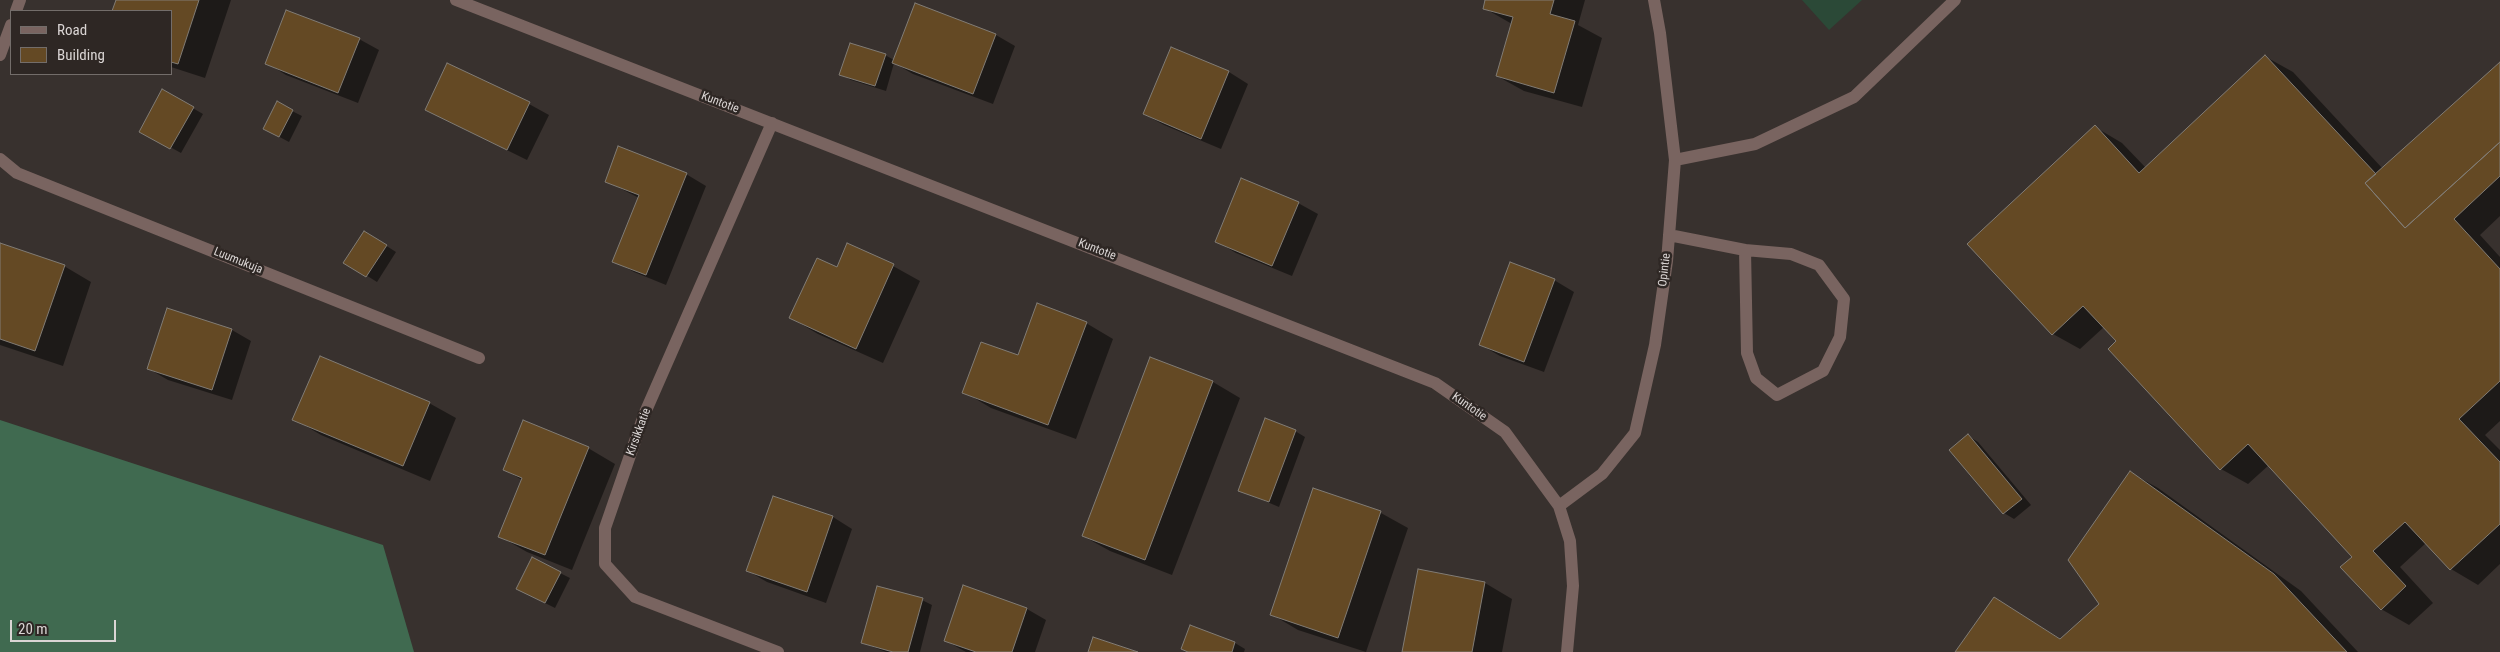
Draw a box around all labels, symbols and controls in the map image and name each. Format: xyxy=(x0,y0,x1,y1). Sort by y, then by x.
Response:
legend xyxy=(10,10,172,75)
text: Road xyxy=(57,21,87,39)
text: Building xyxy=(57,46,105,64)
street label: Kuntotie xyxy=(699,89,741,117)
street label: Kuntotie xyxy=(1076,236,1118,264)
street label: Luumukuja xyxy=(211,245,265,277)
street label: Opintie xyxy=(1656,252,1674,288)
street label: Kuntotie xyxy=(1449,390,1489,424)
street label: Kirsikkatie xyxy=(624,406,654,458)
scale bar xyxy=(12,610,119,642)
text: 20 m xyxy=(18,620,48,638)

